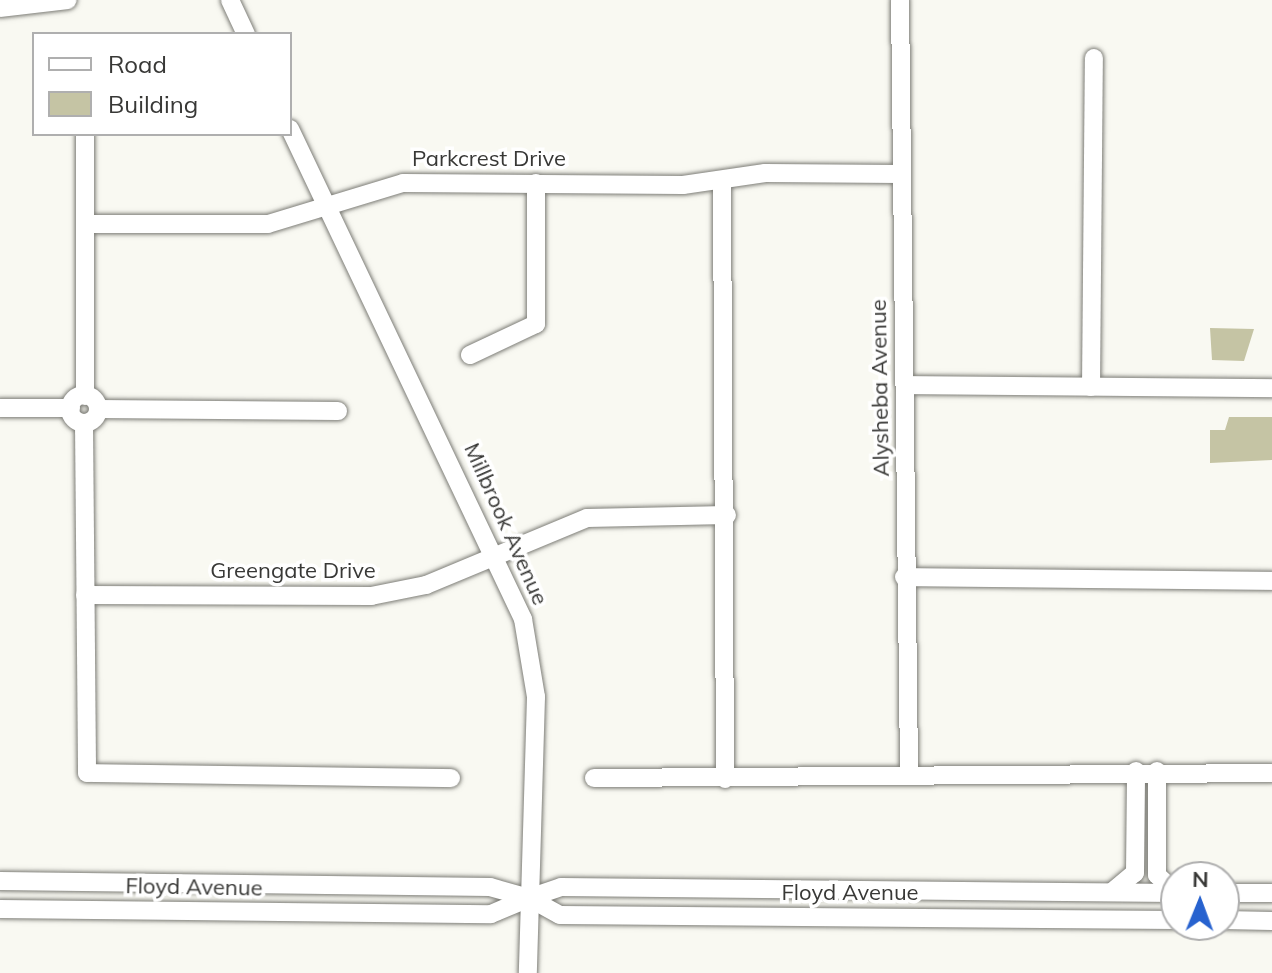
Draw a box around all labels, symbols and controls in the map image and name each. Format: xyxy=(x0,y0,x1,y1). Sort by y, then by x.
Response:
legend xyxy=(32,32,292,136)
text: Road xyxy=(108,49,167,79)
text: Building xyxy=(108,89,198,119)
street label: Parkcrest Drive xyxy=(412,146,566,172)
street label: Alysheba Avenue xyxy=(865,299,895,477)
street label: Millbrook Avenue xyxy=(458,439,554,609)
street label: Greengate Drive xyxy=(210,558,376,584)
north arrow xyxy=(1160,861,1240,941)
text: N xyxy=(1192,865,1209,893)
street label: Floyd Avenue xyxy=(125,873,263,901)
street label: Floyd Avenue xyxy=(781,880,919,906)

